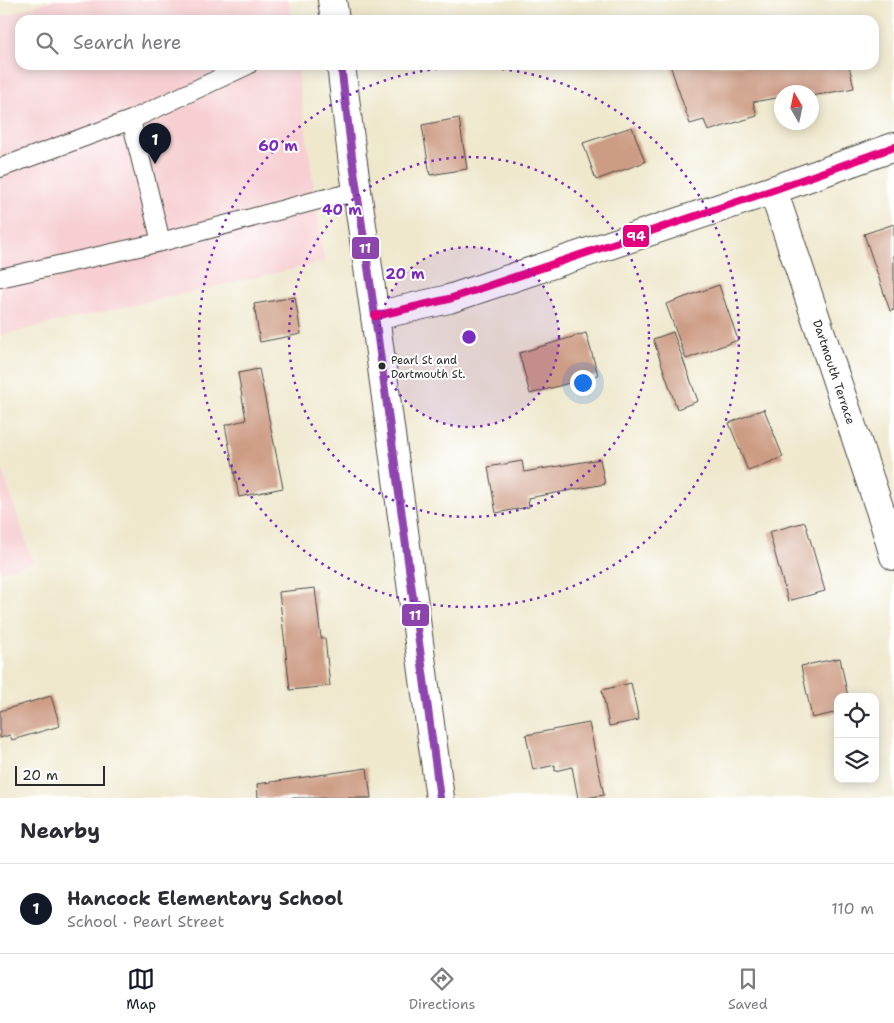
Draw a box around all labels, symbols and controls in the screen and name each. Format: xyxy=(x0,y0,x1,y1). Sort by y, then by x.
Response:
search box xyxy=(15,15,879,70)
icon: search xyxy=(33,29,61,57)
text: Search here xyxy=(73,30,182,55)
north arrow xyxy=(774,85,819,130)
pin: 1 xyxy=(139,123,171,164)
text: 60 m xyxy=(258,136,298,156)
text: 40 m xyxy=(322,200,362,220)
line badge: 94 xyxy=(622,224,650,248)
text: 94 xyxy=(626,227,646,245)
line badge: 11 xyxy=(351,236,380,260)
text: 11 xyxy=(359,239,371,257)
text: 20 m xyxy=(385,264,425,284)
street label: Dartmouth Terrace xyxy=(809,318,859,427)
centre of rings xyxy=(460,328,478,346)
place label: Pearl St and Dartmouth St. xyxy=(391,353,465,382)
marker: Pearl St and Dartmouth St. xyxy=(377,361,387,371)
your location xyxy=(570,370,596,396)
line badge: 11 xyxy=(401,603,430,627)
text: 11 xyxy=(409,606,421,624)
map controls xyxy=(834,693,879,783)
button: locate xyxy=(834,693,879,738)
button: layers xyxy=(834,738,879,783)
scale bar xyxy=(15,763,105,786)
text: 20 m xyxy=(22,766,58,784)
text: Nearby xyxy=(20,817,100,845)
text: Hancock Elementary School xyxy=(67,886,343,911)
text: 1 xyxy=(32,898,40,919)
text: 110 m xyxy=(831,898,874,919)
text: School · Pearl Street xyxy=(67,911,224,932)
tab: Map xyxy=(126,965,156,1013)
tab: Directions xyxy=(409,965,476,1013)
tab: Saved xyxy=(728,965,768,1013)

